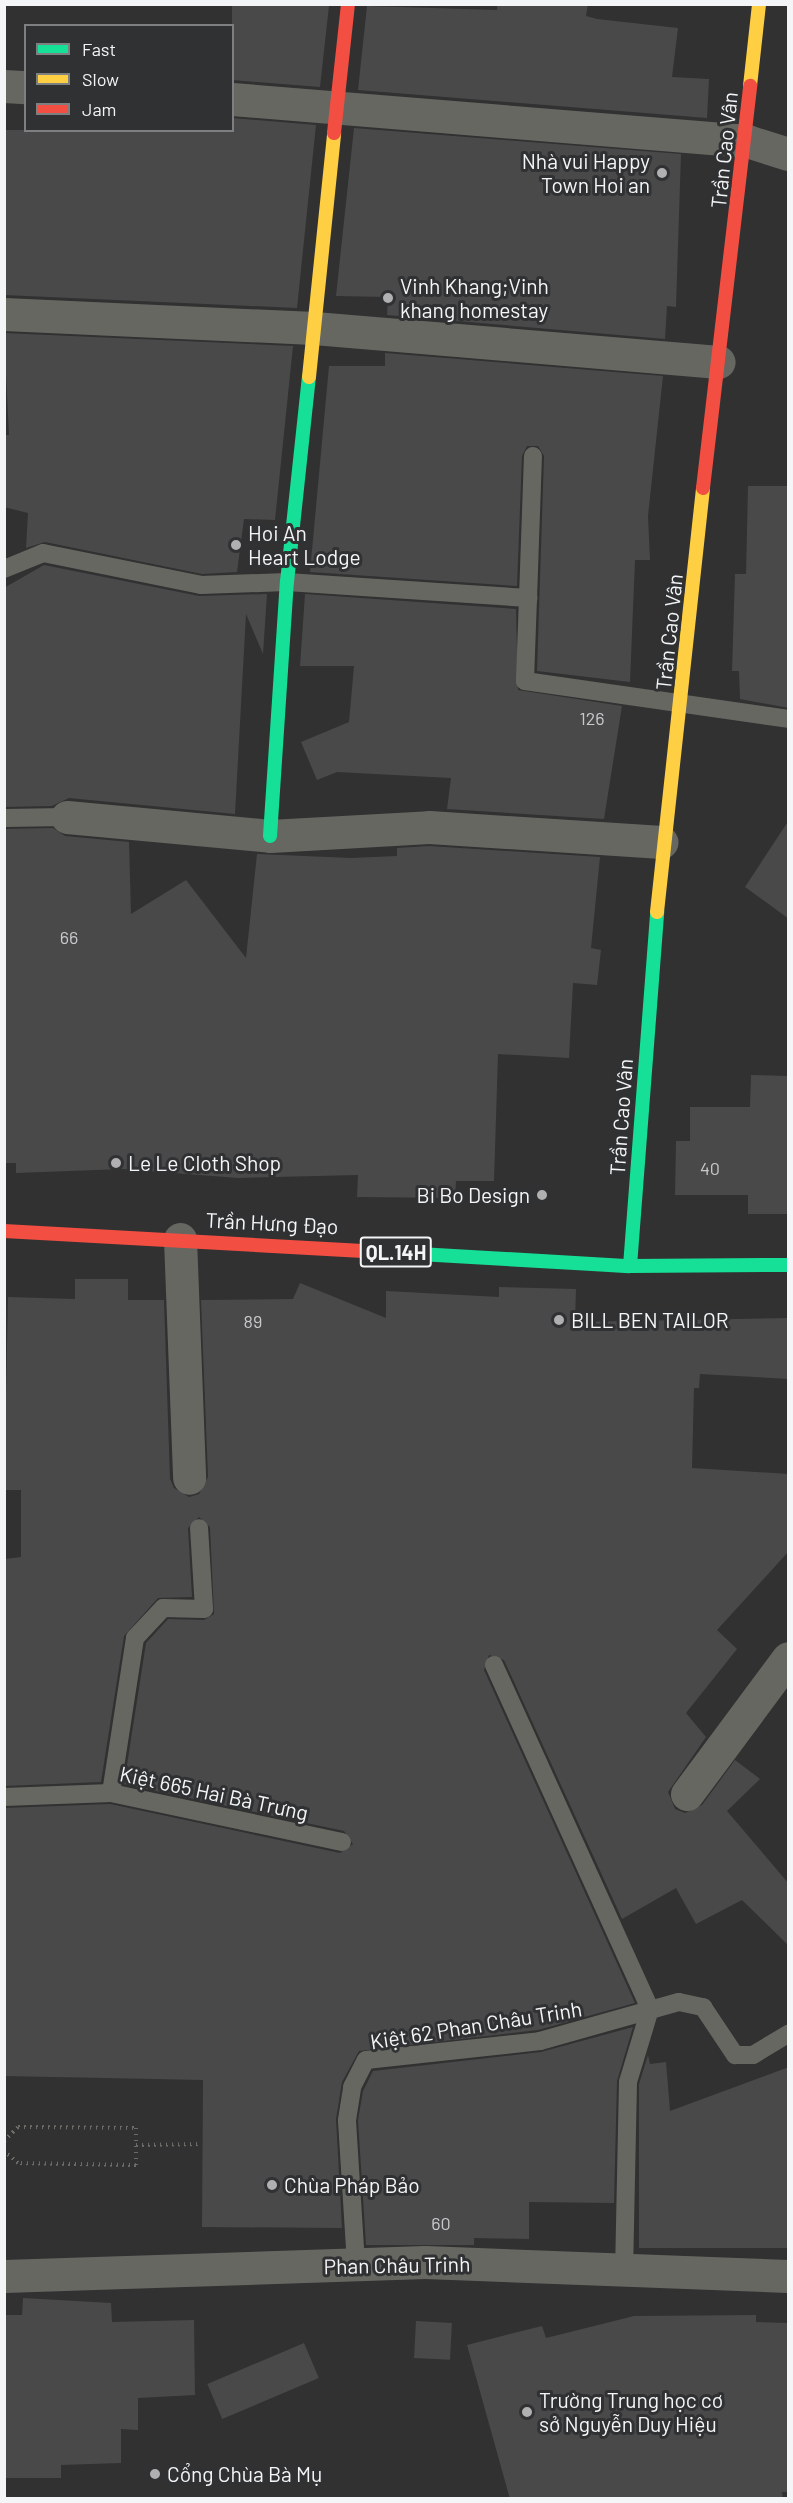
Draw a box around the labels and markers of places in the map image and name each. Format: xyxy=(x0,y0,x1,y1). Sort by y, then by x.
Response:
place label: Nhà vui Happy Town Hoi an xyxy=(522,148,650,198)
marker: Nhà vui Happy Town Hoi an xyxy=(655,166,669,180)
place label: Vinh Khang;Vinh khang homestay xyxy=(400,273,549,323)
marker: Vinh Khang;Vinh khang homestay xyxy=(381,291,395,305)
place label: Hoi An Heart Lodge xyxy=(248,520,361,570)
marker: Hoi An Heart Lodge xyxy=(229,538,243,552)
place label: Le Le Cloth Shop xyxy=(128,1150,281,1176)
marker: Le Le Cloth Shop xyxy=(109,1156,123,1170)
place label: Bi Bo Design xyxy=(416,1182,530,1208)
marker: Bi Bo Design xyxy=(535,1188,549,1202)
place label: BILL BEN TAILOR xyxy=(571,1307,729,1333)
marker: BILL BEN TAILOR xyxy=(552,1313,566,1327)
place label: Chùa Pháp Bảo xyxy=(284,2172,420,2198)
marker: Chùa Pháp Bảo xyxy=(265,2178,279,2192)
place label: Trường Trung học cơ sở Nguyễn Duy Hiệu xyxy=(539,2387,723,2437)
marker: Trường Trung học cơ sở Nguyễn Duy Hiệu xyxy=(520,2405,534,2419)
place label: Cổng Chùa Bà Mụ xyxy=(167,2461,322,2487)
marker: Cổng Chùa Bà Mụ xyxy=(148,2467,162,2481)

